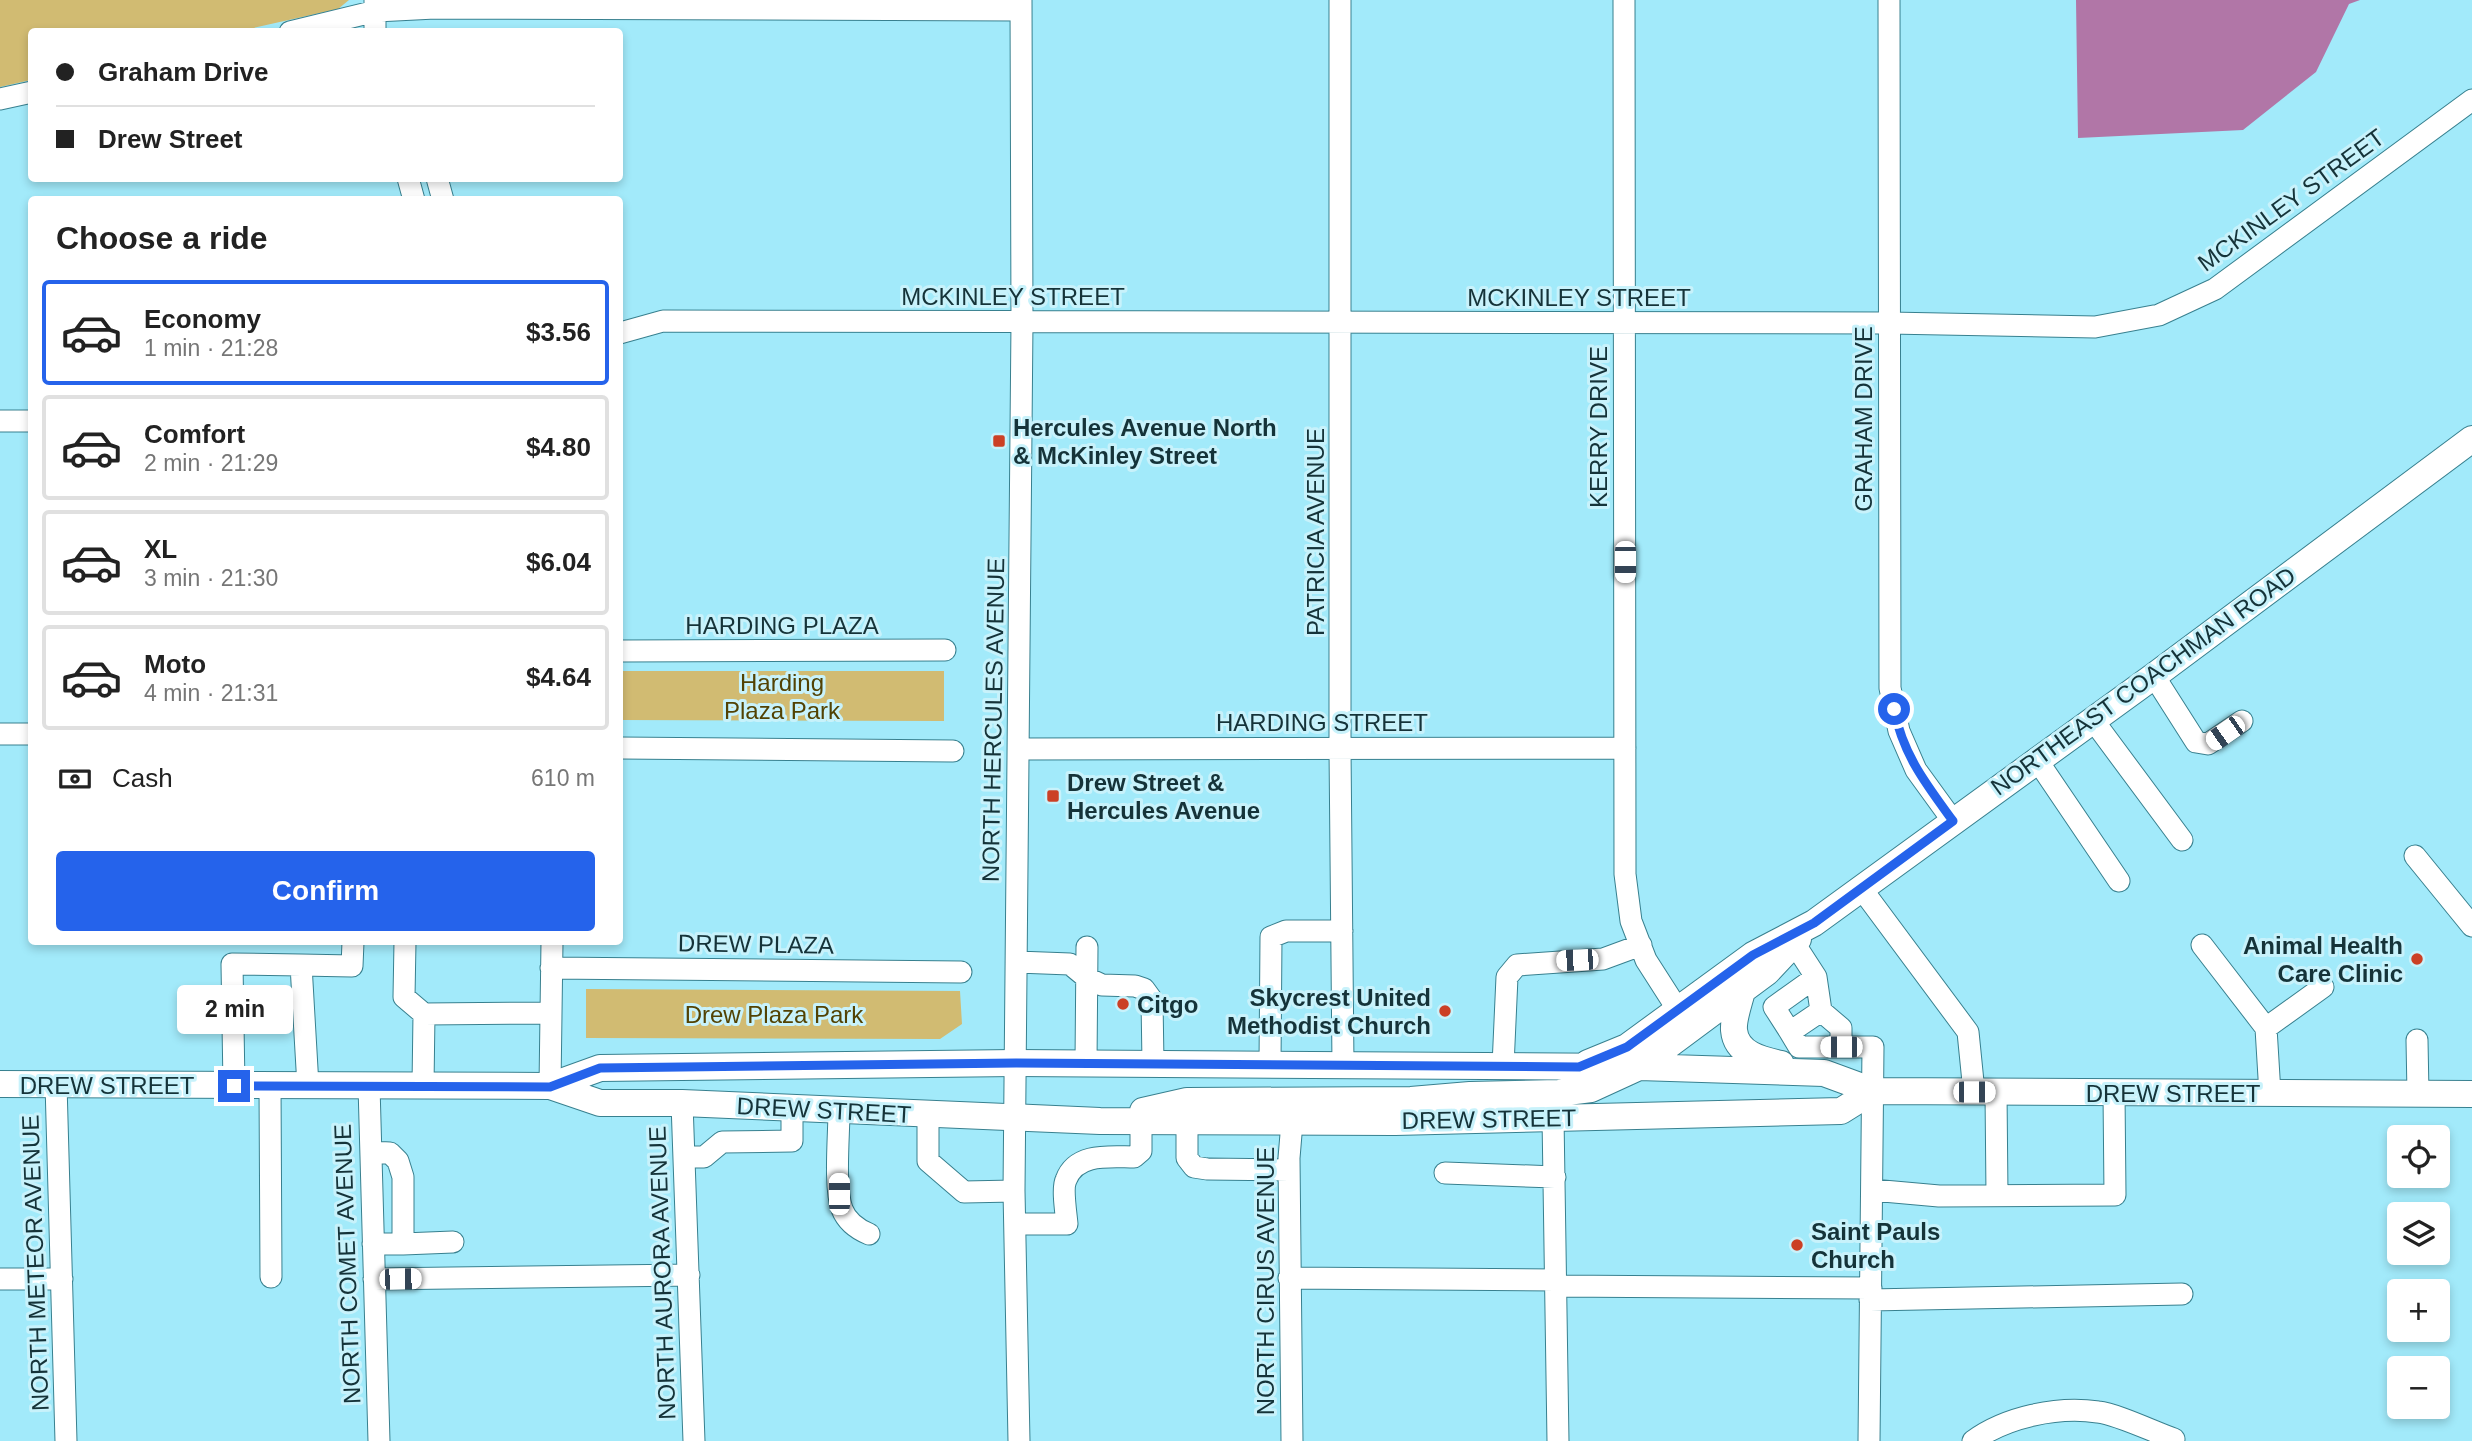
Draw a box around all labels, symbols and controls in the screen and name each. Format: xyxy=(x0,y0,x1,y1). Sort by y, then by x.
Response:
text: Graham Drive xyxy=(98,57,269,87)
street label: MCKINLEY STREET xyxy=(2193,123,2390,277)
text: Drew Street xyxy=(98,124,243,154)
text: Choose a ride xyxy=(56,220,268,256)
street label: MCKINLEY STREET xyxy=(901,283,1125,310)
street label: MCKINLEY STREET xyxy=(1467,284,1691,311)
icon: car xyxy=(60,301,123,364)
text: Economy xyxy=(144,304,261,334)
text: $3.56 xyxy=(526,317,591,347)
street label: GRAHAM DRIVE xyxy=(1850,326,1877,512)
text: 1 min · 21:28 xyxy=(144,335,278,361)
street label: KERRY DRIVE xyxy=(1585,346,1612,508)
place label: Hercules Avenue North & McKinley Street xyxy=(1013,414,1277,469)
icon: car xyxy=(60,416,123,479)
text: Comfort xyxy=(144,419,245,449)
street label: PATRICIA AVENUE xyxy=(1302,428,1329,636)
text: $4.80 xyxy=(526,432,591,462)
marker: Hercules Avenue North & McKinley Street xyxy=(991,433,1007,449)
text: 2 min · 21:29 xyxy=(144,450,278,476)
icon: car xyxy=(60,531,123,594)
text: XL xyxy=(144,534,177,564)
car xyxy=(1615,541,1636,583)
text: $6.04 xyxy=(526,547,591,577)
street label: NORTH HERCULES AVENUE xyxy=(977,558,1009,882)
street label: NORTHEAST COACHMAN ROAD xyxy=(1985,561,2301,801)
text: 3 min · 21:30 xyxy=(144,565,278,591)
street label: HARDING PLAZA xyxy=(685,612,879,639)
icon: car xyxy=(60,646,123,709)
text: Moto xyxy=(144,649,206,679)
text: $4.64 xyxy=(526,662,591,692)
park label: Harding Plaza Park xyxy=(724,669,841,724)
text: 4 min · 21:31 xyxy=(144,680,278,706)
route start xyxy=(1878,693,1910,725)
street label: HARDING STREET xyxy=(1216,709,1428,736)
car xyxy=(2202,712,2249,754)
icon: cash xyxy=(56,760,94,798)
text: Cash xyxy=(112,763,173,793)
text: 610 m xyxy=(531,765,595,791)
place label: Drew Street & Hercules Avenue xyxy=(1067,769,1260,824)
marker: Drew Street & Hercules Avenue xyxy=(1045,788,1061,804)
button: Confirm xyxy=(56,851,595,931)
street label: DREW PLAZA xyxy=(678,929,834,959)
place label: Animal Health Care Clinic xyxy=(2243,932,2403,987)
car xyxy=(1556,949,1599,971)
marker: Animal Health Care Clinic xyxy=(2409,951,2425,967)
callout: 2 min xyxy=(176,984,292,1034)
place label: Skycrest United Methodist Church xyxy=(1227,984,1431,1039)
place label: Citgo xyxy=(1137,991,1198,1018)
text: 2 min xyxy=(205,996,265,1022)
marker: Citgo xyxy=(1115,996,1131,1012)
park label: Drew Plaza Park xyxy=(685,1001,864,1028)
marker: Skycrest United Methodist Church xyxy=(1437,1003,1453,1019)
car xyxy=(1821,1037,1863,1058)
route end xyxy=(218,1070,250,1102)
street label: DREW STREET xyxy=(20,1072,195,1099)
street label: DREW STREET xyxy=(2086,1080,2261,1107)
car xyxy=(1954,1082,1996,1103)
street label: DREW STREET xyxy=(736,1092,912,1128)
street label: DREW STREET xyxy=(1401,1104,1577,1134)
street label: NORTH METEOR AVENUE xyxy=(16,1114,54,1412)
street label: NORTH COMET AVENUE xyxy=(329,1124,365,1404)
map controls xyxy=(2387,1125,2450,1419)
button: locate xyxy=(2387,1125,2450,1188)
street label: NORTH AURORA AVENUE xyxy=(643,1126,681,1420)
street label: NORTH CIRUS AVENUE xyxy=(1252,1147,1279,1415)
car xyxy=(829,1173,850,1215)
button: layers xyxy=(2387,1202,2450,1265)
place label: Saint Pauls Church xyxy=(1811,1218,1940,1273)
marker: Saint Pauls Church xyxy=(1789,1237,1805,1253)
car xyxy=(379,1268,422,1290)
button: + xyxy=(2387,1279,2450,1342)
button: − xyxy=(2387,1356,2450,1419)

